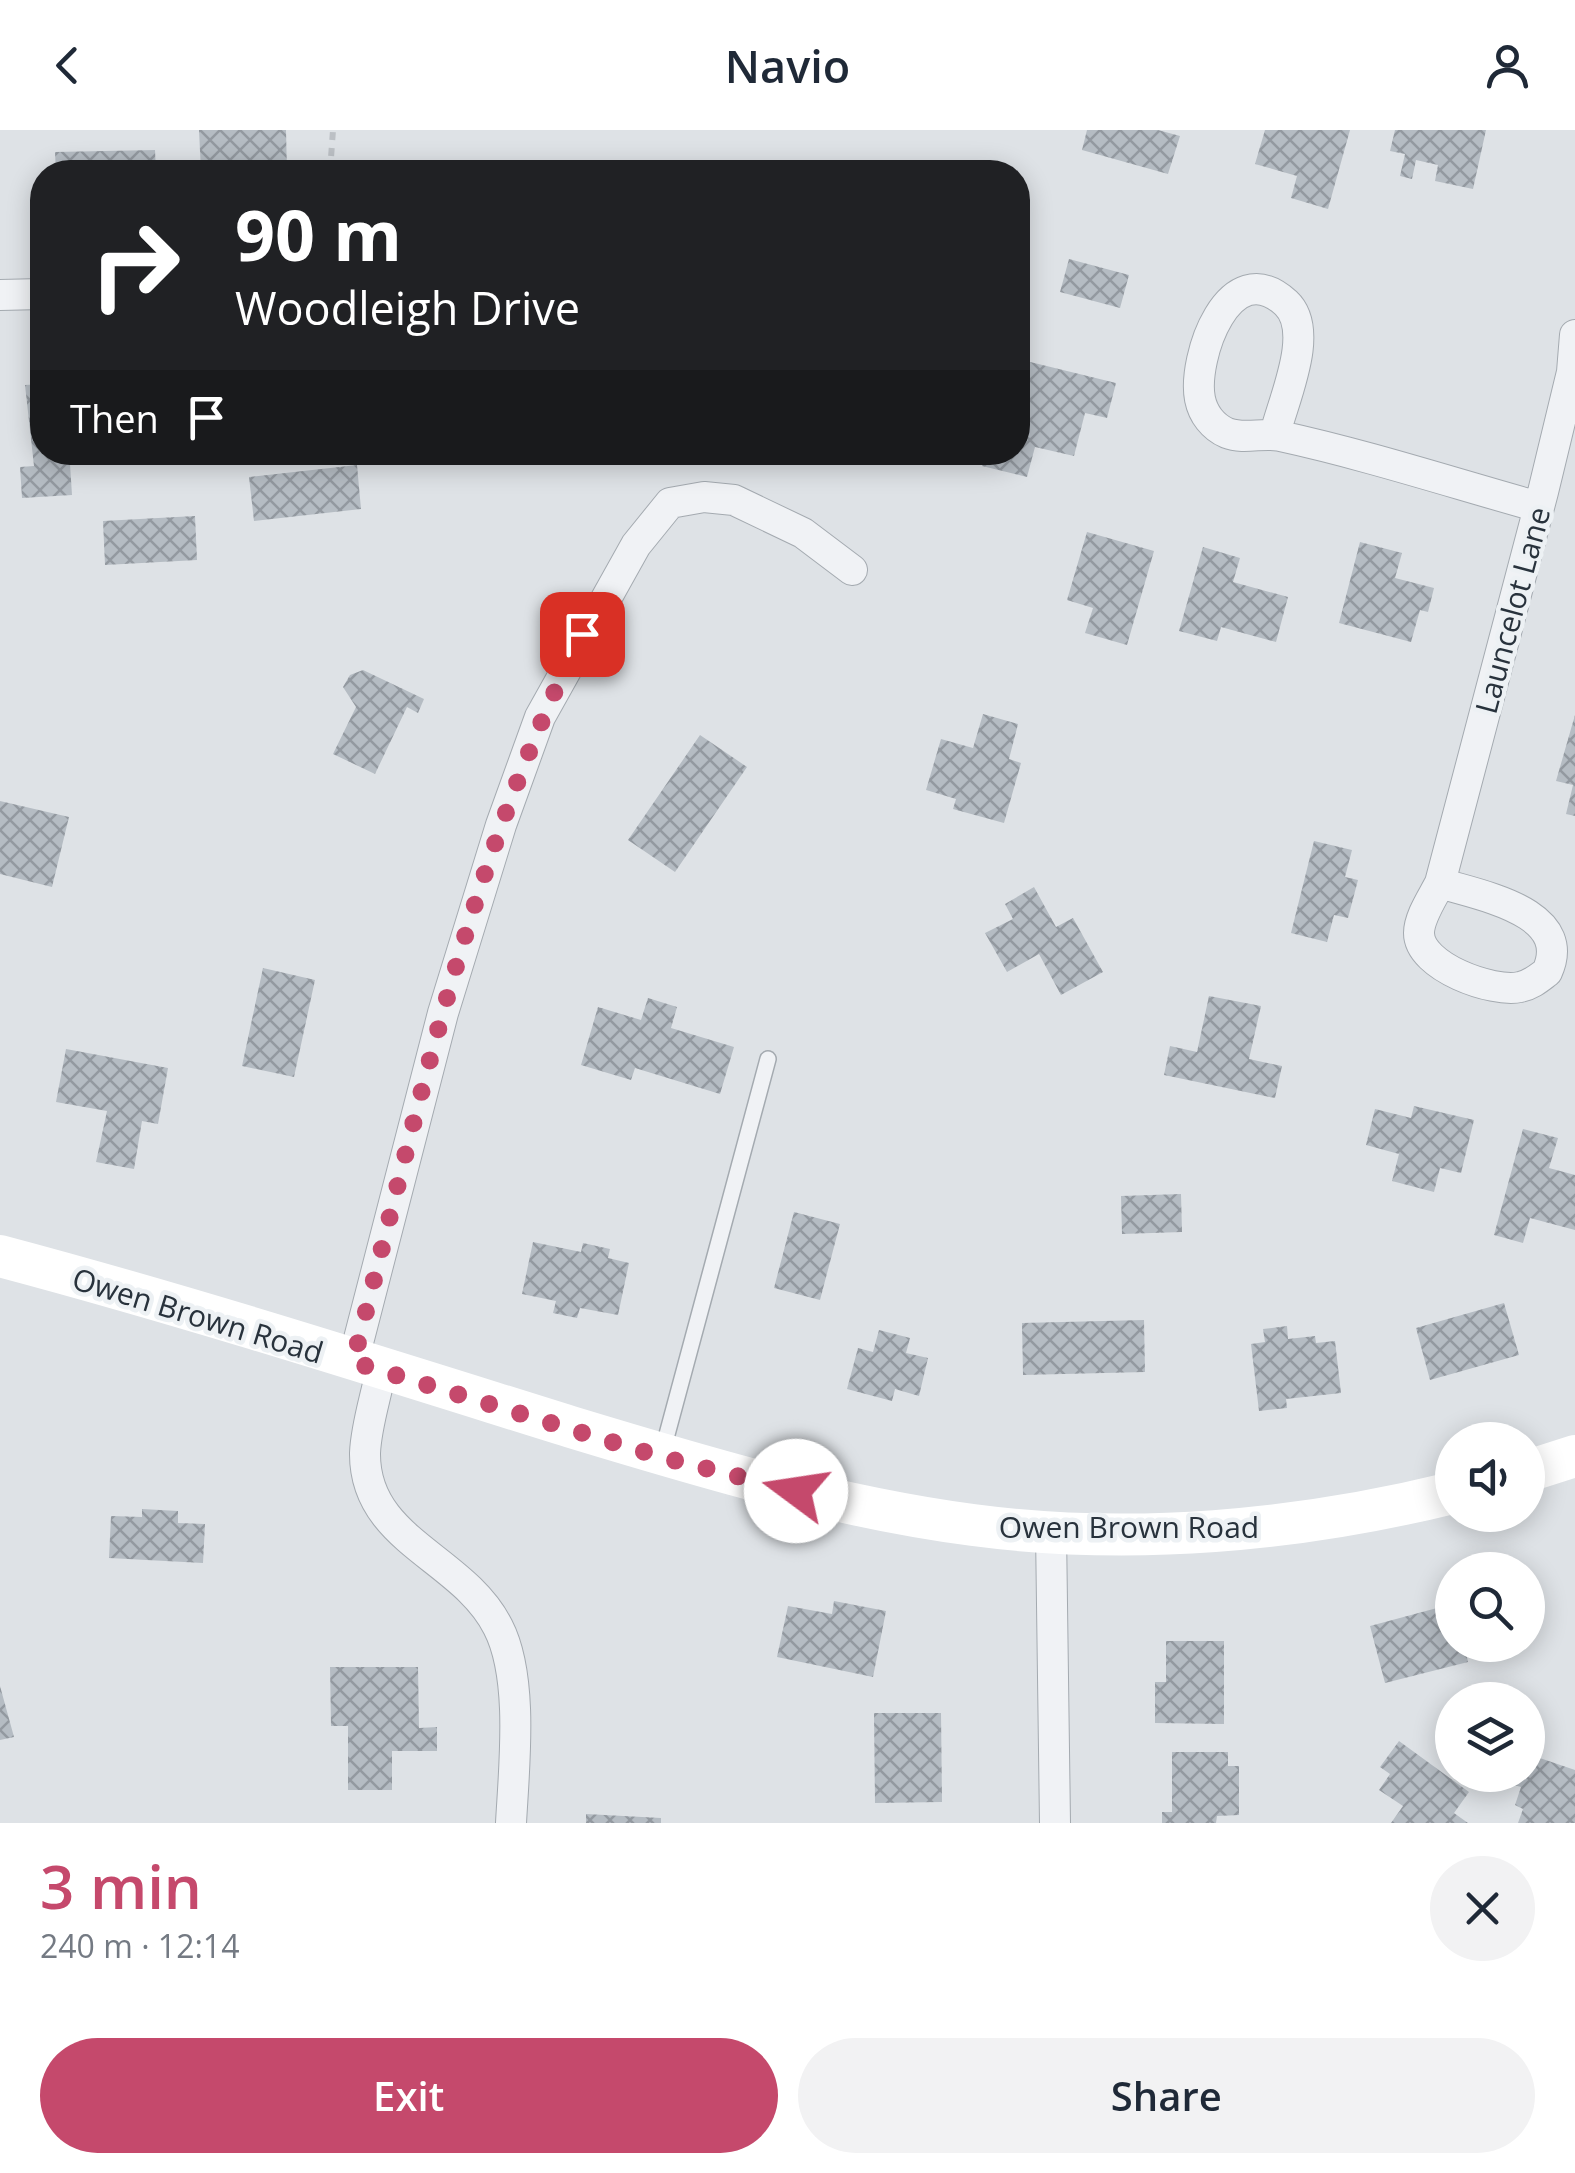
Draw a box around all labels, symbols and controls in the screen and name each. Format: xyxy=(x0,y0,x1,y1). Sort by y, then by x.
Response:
text: Navio xyxy=(725,35,850,96)
icon: back xyxy=(40,38,95,93)
icon: person xyxy=(1480,38,1535,93)
text: 90 m xyxy=(235,186,402,282)
icon: right xyxy=(70,200,200,330)
text: Woodleigh Drive xyxy=(235,277,580,338)
icon: arrive xyxy=(179,390,234,445)
text: Then xyxy=(70,392,159,444)
street label: Launcelot Lane xyxy=(1465,502,1559,718)
pin xyxy=(540,592,625,677)
icon: arrive xyxy=(555,607,610,662)
street label: Owen Brown Road xyxy=(68,1257,328,1373)
map controls xyxy=(1435,1422,1545,1792)
button: sound xyxy=(1435,1422,1545,1532)
position arrow xyxy=(744,1439,848,1543)
street label: Owen Brown Road xyxy=(999,1506,1259,1547)
button: search xyxy=(1435,1552,1545,1662)
button: layers xyxy=(1435,1682,1545,1792)
text: 3 min xyxy=(40,1845,202,1927)
button: close xyxy=(1430,1856,1535,1961)
text: 240 m · 12:14 xyxy=(40,1924,239,1967)
button: Exit xyxy=(40,2038,778,2153)
button: Share xyxy=(798,2038,1535,2153)

